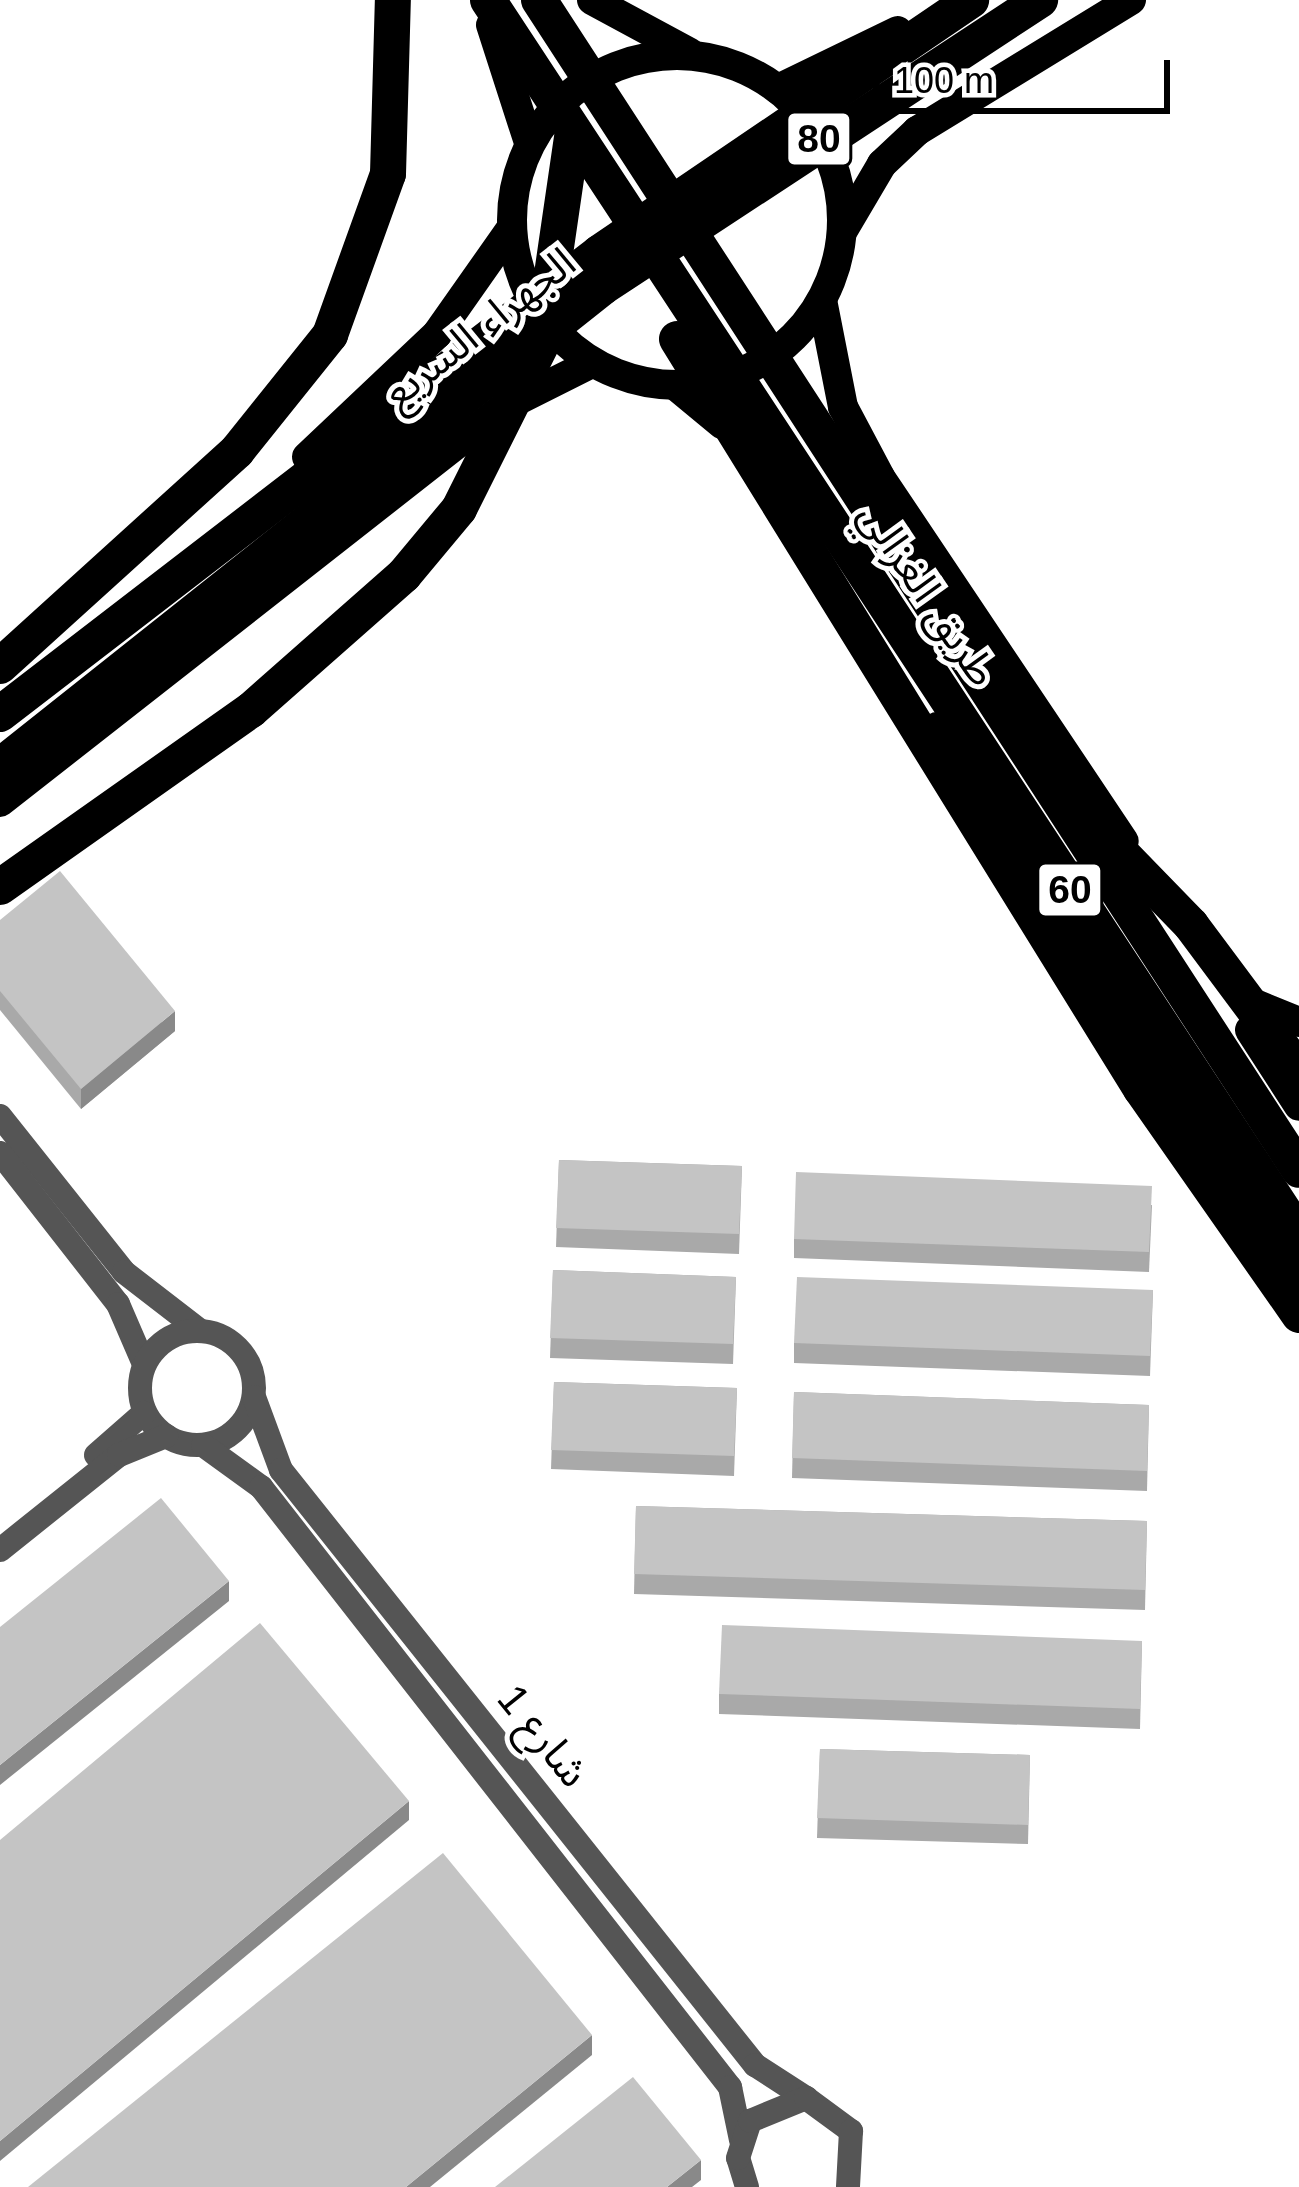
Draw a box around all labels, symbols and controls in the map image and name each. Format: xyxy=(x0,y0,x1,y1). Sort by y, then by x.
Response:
scale bar xyxy=(879,36,1176,110)
text: 100 m xyxy=(894,60,994,101)
road number: 80 xyxy=(783,106,855,172)
street label: الجهراء السريع xyxy=(373,237,585,419)
street label: طريق الغزالي xyxy=(848,492,1008,696)
road number: 60 xyxy=(1034,857,1106,923)
street label: شارع 1 xyxy=(487,1675,599,1797)

